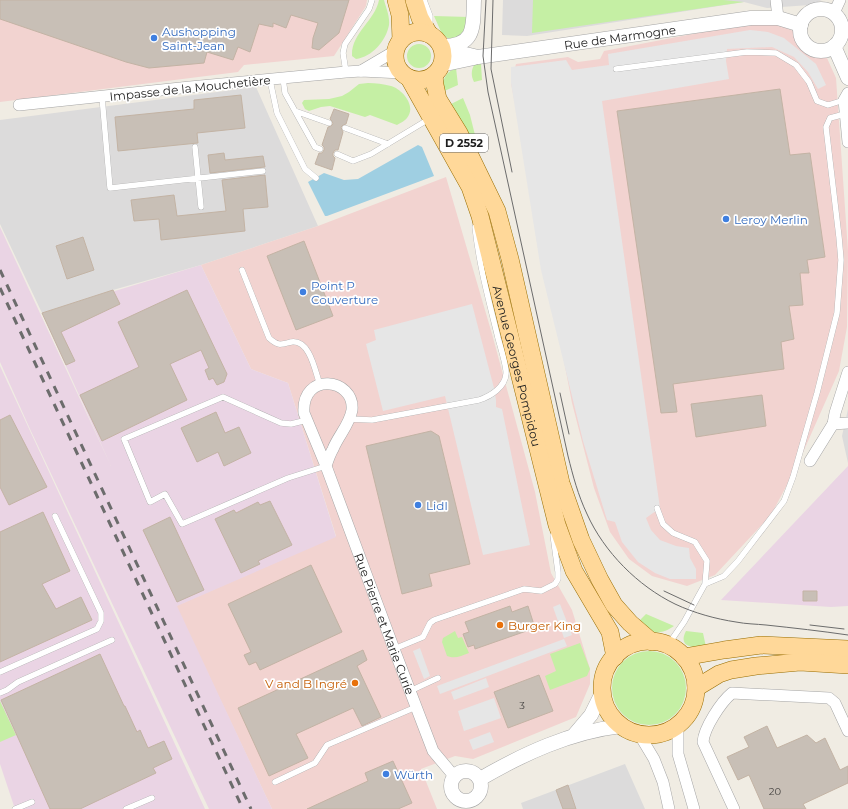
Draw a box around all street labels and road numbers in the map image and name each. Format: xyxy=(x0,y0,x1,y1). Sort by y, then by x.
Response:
street label: Rue de Marmogne xyxy=(563,21,677,52)
street label: Impasse de la Mouchetière xyxy=(109,72,271,104)
road number: D 2552 xyxy=(440,134,488,152)
street label: Avenue Georges Pompidou xyxy=(490,284,545,448)
street label: Rue Pierre et Marie Curie xyxy=(351,551,418,696)

